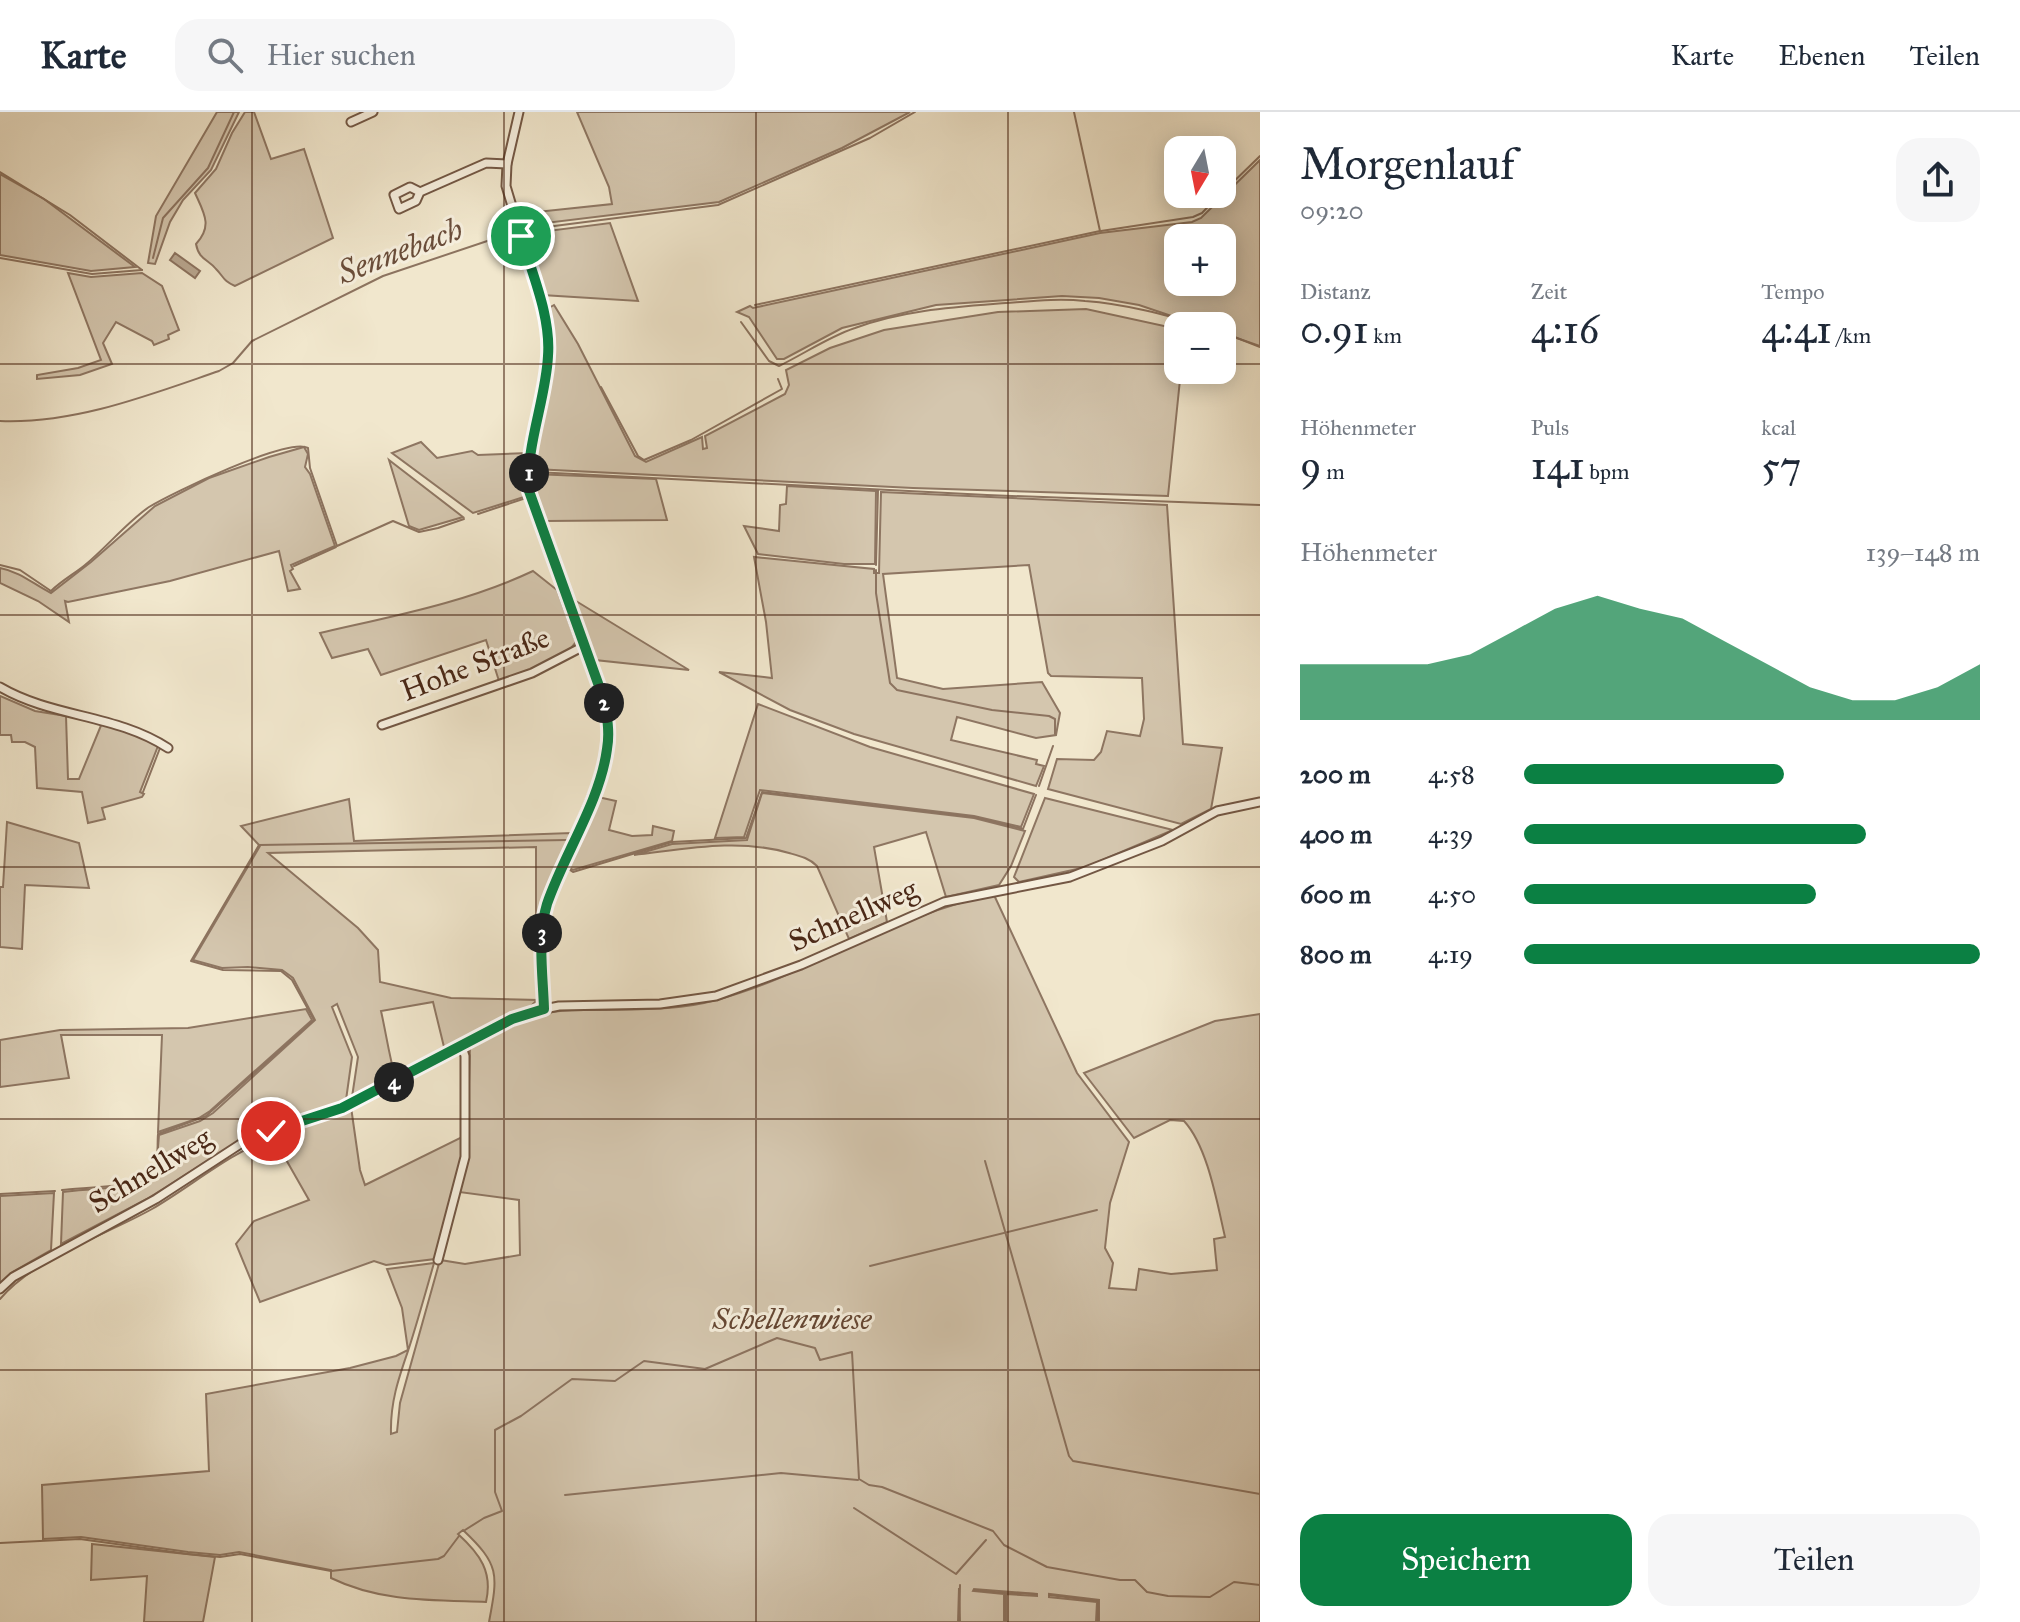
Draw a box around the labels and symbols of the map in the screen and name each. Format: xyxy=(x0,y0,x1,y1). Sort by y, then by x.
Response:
north arrow xyxy=(1164,136,1236,208)
pin xyxy=(487,202,555,270)
water label: Sennebach xyxy=(331,209,468,293)
pin: 1 xyxy=(509,453,549,493)
street label: Hohe Straße xyxy=(396,619,554,709)
pin: 2 xyxy=(584,683,624,723)
street label: Schnellweg xyxy=(783,870,924,959)
pin: 3 xyxy=(522,913,562,953)
pin: 4 xyxy=(374,1062,414,1102)
pin xyxy=(237,1097,305,1165)
street label: Schnellweg xyxy=(82,1119,219,1221)
park label: Schellenwiese xyxy=(712,1301,872,1337)

